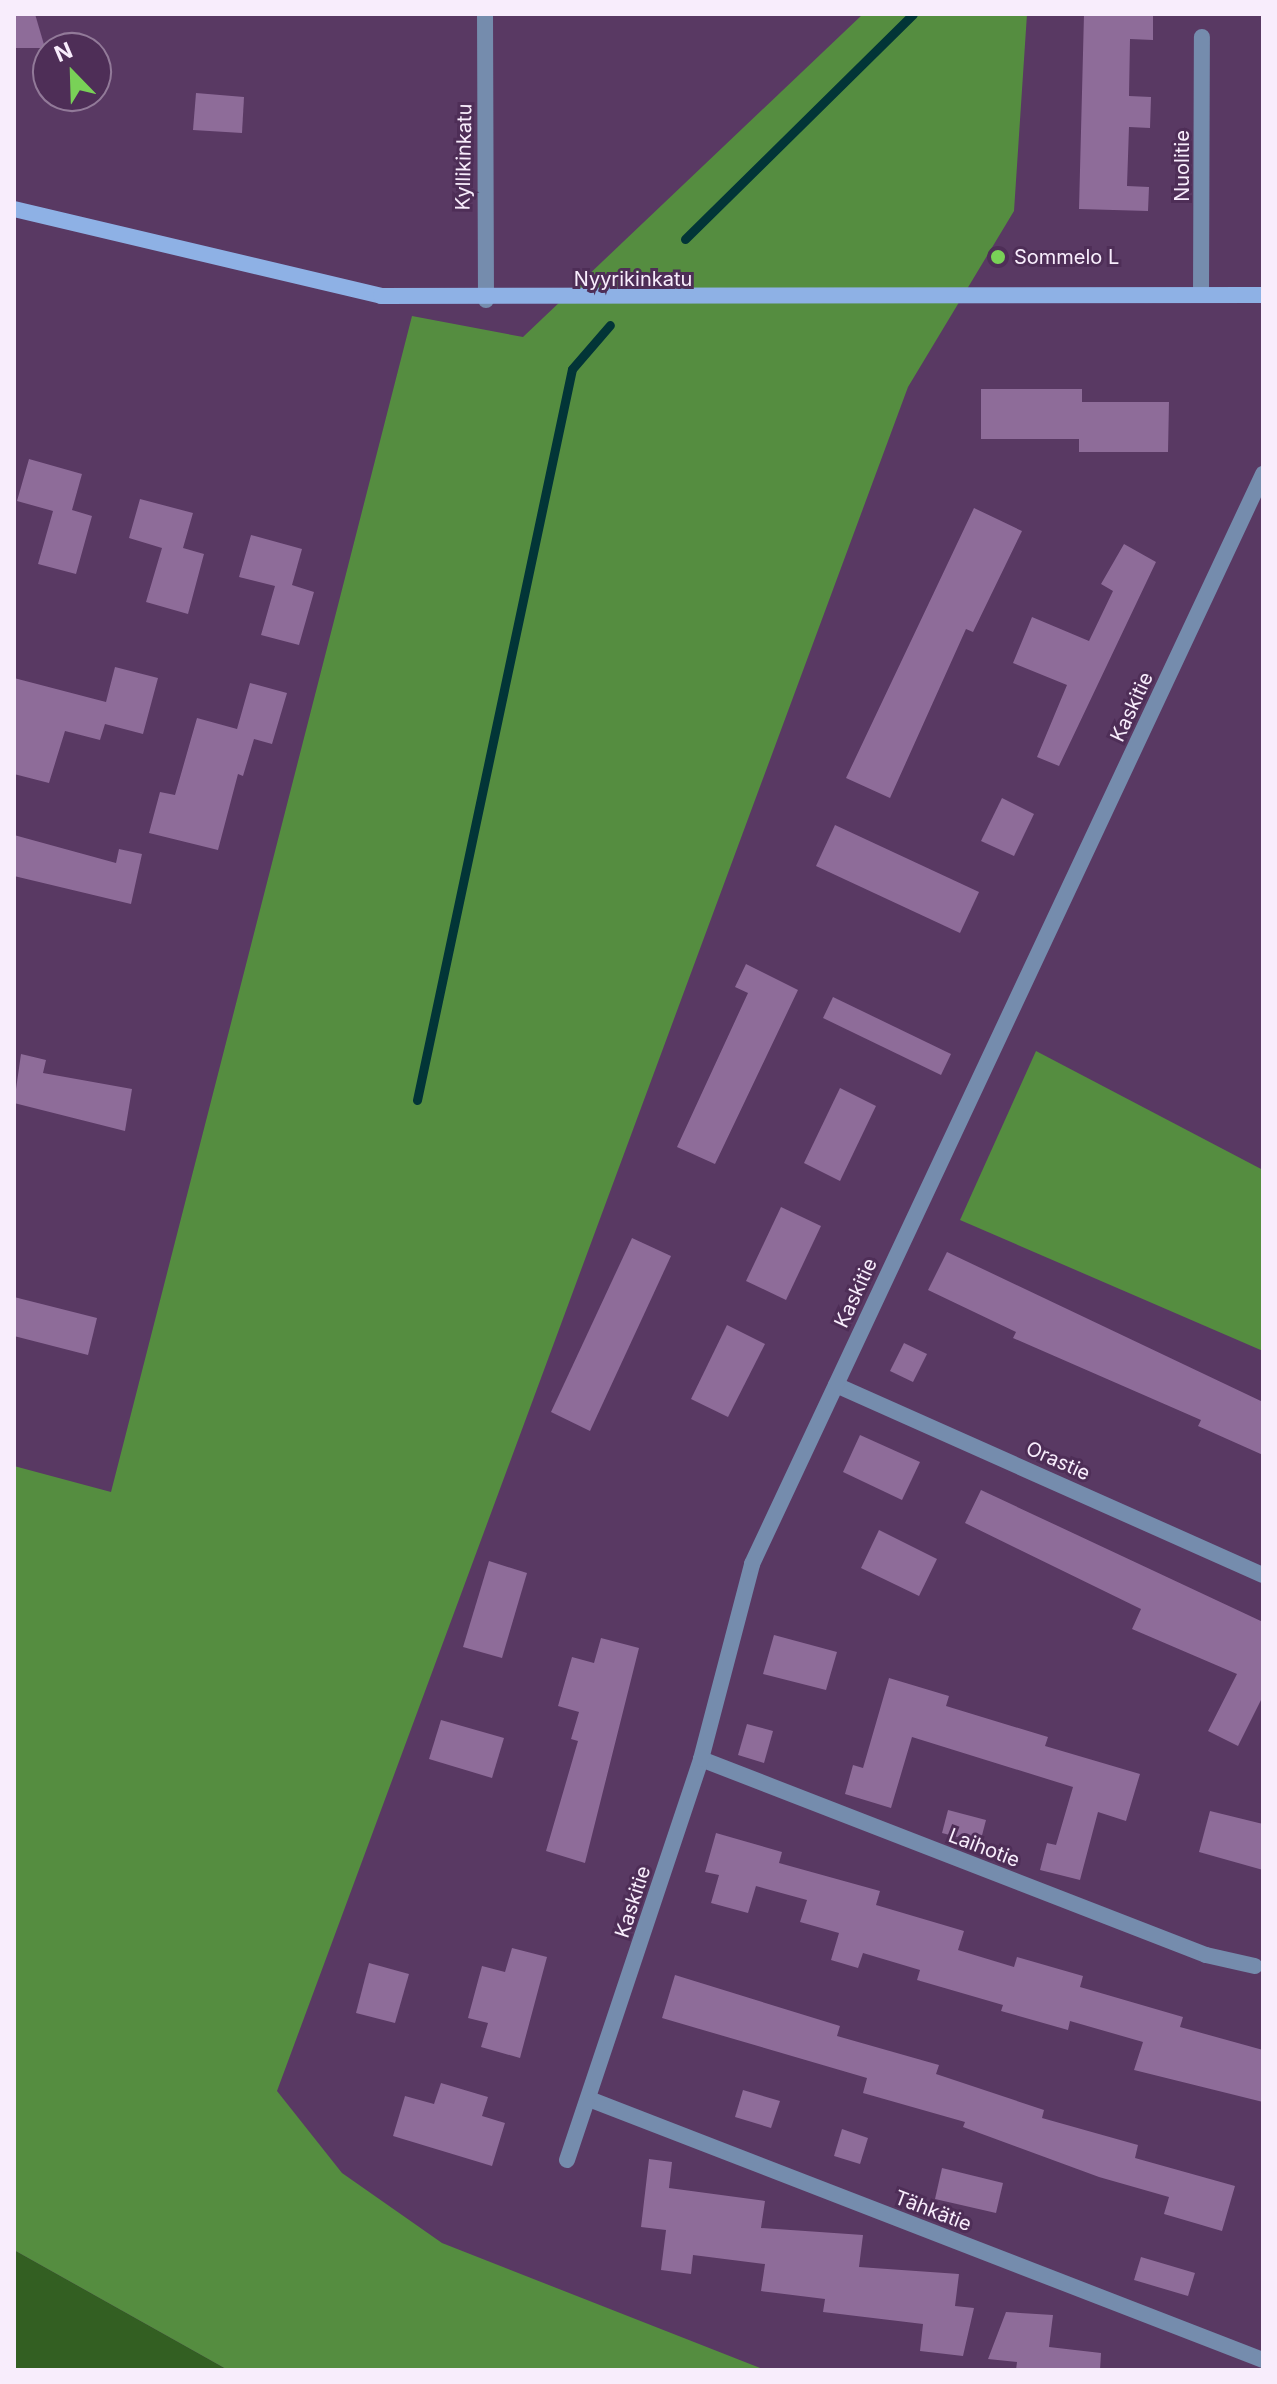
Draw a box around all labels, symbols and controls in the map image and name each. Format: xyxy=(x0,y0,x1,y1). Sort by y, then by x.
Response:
north arrow xyxy=(32,32,112,112)
text: N xyxy=(51,37,76,67)
street label: Kyllikinkatu xyxy=(451,103,477,211)
street label: Nuolitie xyxy=(1170,130,1194,202)
place label: Sommelo L xyxy=(1014,245,1119,269)
marker: Sommelo L xyxy=(989,248,1007,266)
street label: Nyyrikinkatu xyxy=(574,267,692,291)
street label: Kaskitie xyxy=(1105,668,1159,746)
street label: Kaskitie xyxy=(829,1254,883,1332)
street label: Orastie xyxy=(1022,1436,1094,1486)
street label: Laihotie xyxy=(945,1823,1023,1873)
street label: Kaskitie xyxy=(610,1863,656,1941)
street label: Tähkätie xyxy=(891,2185,975,2237)

